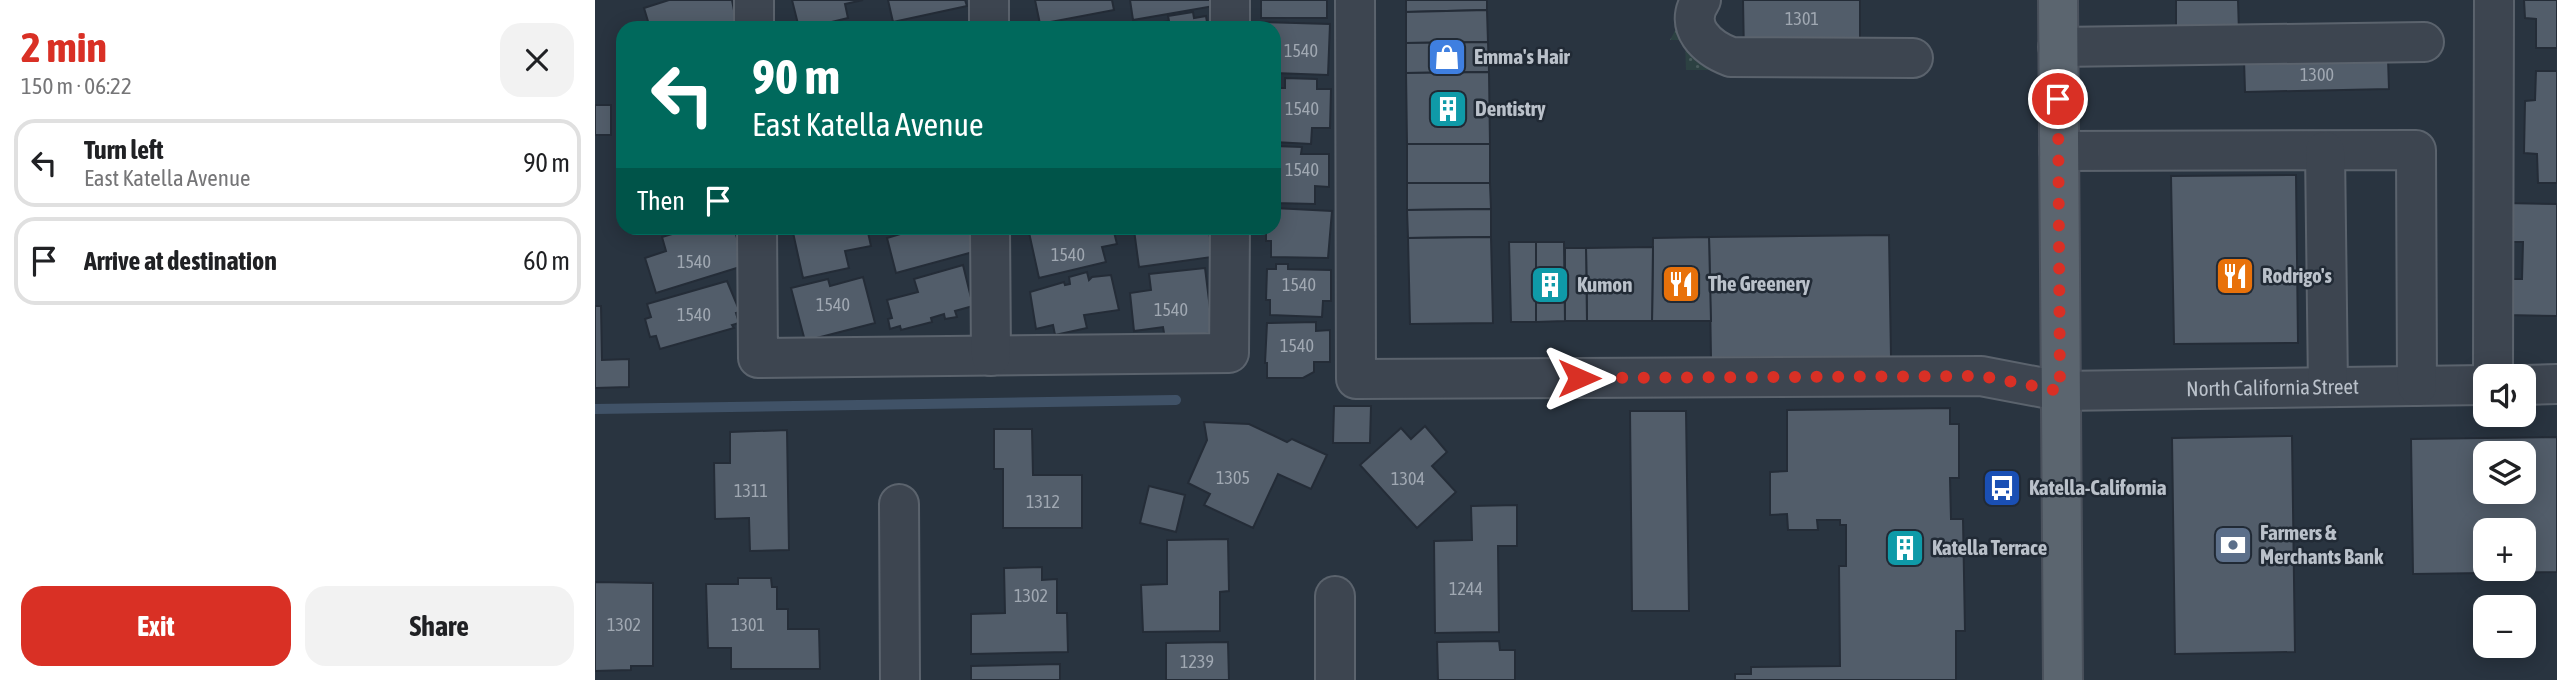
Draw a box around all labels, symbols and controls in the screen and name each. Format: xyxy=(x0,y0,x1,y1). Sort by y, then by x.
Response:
house number: 1301 xyxy=(1785,8,1819,29)
text: 2 min xyxy=(21,23,107,71)
button: close xyxy=(500,23,574,97)
shop icon: Emma's Hair xyxy=(1426,36,1468,78)
house number: 1540 xyxy=(1284,40,1318,61)
place label: Emma's Hair xyxy=(1474,44,1570,68)
text: 90 m xyxy=(752,48,840,104)
icon: left xyxy=(637,49,728,140)
house number: 1300 xyxy=(2300,64,2334,85)
pin xyxy=(2028,69,2088,129)
text: 150 m · 06:22 xyxy=(21,73,132,99)
icon: arrive xyxy=(2039,80,2077,118)
building icon: Dentistry xyxy=(1427,88,1469,130)
place label: Dentistry xyxy=(1475,96,1546,120)
house number: 1540 xyxy=(1285,98,1319,119)
text: East Katella Avenue xyxy=(752,106,984,143)
text: Turn left xyxy=(84,135,164,165)
icon: left xyxy=(25,144,63,182)
text: 90 m xyxy=(523,148,570,178)
house number: 1540 xyxy=(1285,159,1319,180)
text: East Katella Avenue xyxy=(84,165,250,191)
icon: arrive xyxy=(699,182,737,220)
text: Then xyxy=(637,186,685,216)
icon: arrive xyxy=(25,242,63,280)
house number: 1540 xyxy=(1051,244,1085,265)
text: Arrive at destination xyxy=(84,246,277,276)
text: 60 m xyxy=(523,246,570,276)
house number: 1540 xyxy=(677,251,711,272)
restaurant icon: Rodrigo's xyxy=(2214,255,2256,297)
restaurant icon: The Greenery xyxy=(1660,263,1702,305)
place label: Rodrigo's xyxy=(2262,263,2332,287)
building icon: Kumon xyxy=(1529,264,1571,306)
place label: The Greenery xyxy=(1708,271,1811,295)
place label: Kumon xyxy=(1577,272,1632,296)
house number: 1540 xyxy=(1282,274,1316,295)
house number: 1540 xyxy=(816,294,850,315)
house number: 1540 xyxy=(1154,299,1188,320)
house number: 1540 xyxy=(677,304,711,325)
house number: 1540 xyxy=(1280,335,1314,356)
position arrow xyxy=(1542,341,1616,415)
map controls xyxy=(2473,364,2536,658)
button: sound xyxy=(2473,364,2536,427)
street label: North California Street xyxy=(2186,374,2359,400)
button: layers xyxy=(2473,441,2536,504)
house number: 1305 xyxy=(1216,467,1250,488)
bus stop icon: Katella-California xyxy=(1981,467,2023,509)
house number: 1304 xyxy=(1391,468,1425,489)
place label: Katella-California xyxy=(2029,475,2167,499)
house number: 1311 xyxy=(734,480,768,501)
house number: 1312 xyxy=(1026,491,1060,512)
button: + xyxy=(2473,518,2536,581)
place label: Farmers & Merchants Bank xyxy=(2260,520,2384,568)
bank icon: Farmers & Merchants Bank xyxy=(2212,524,2254,566)
building icon: Katella Terrace xyxy=(1884,527,1926,569)
place label: Katella Terrace xyxy=(1932,535,2047,559)
house number: 1244 xyxy=(1449,578,1483,599)
house number: 1302 xyxy=(1014,585,1048,606)
button: Exit xyxy=(21,586,291,666)
button: Share xyxy=(305,586,574,666)
button: − xyxy=(2473,595,2536,658)
house number: 1302 xyxy=(607,614,641,635)
house number: 1301 xyxy=(731,614,765,635)
house number: 1239 xyxy=(1180,651,1214,672)

